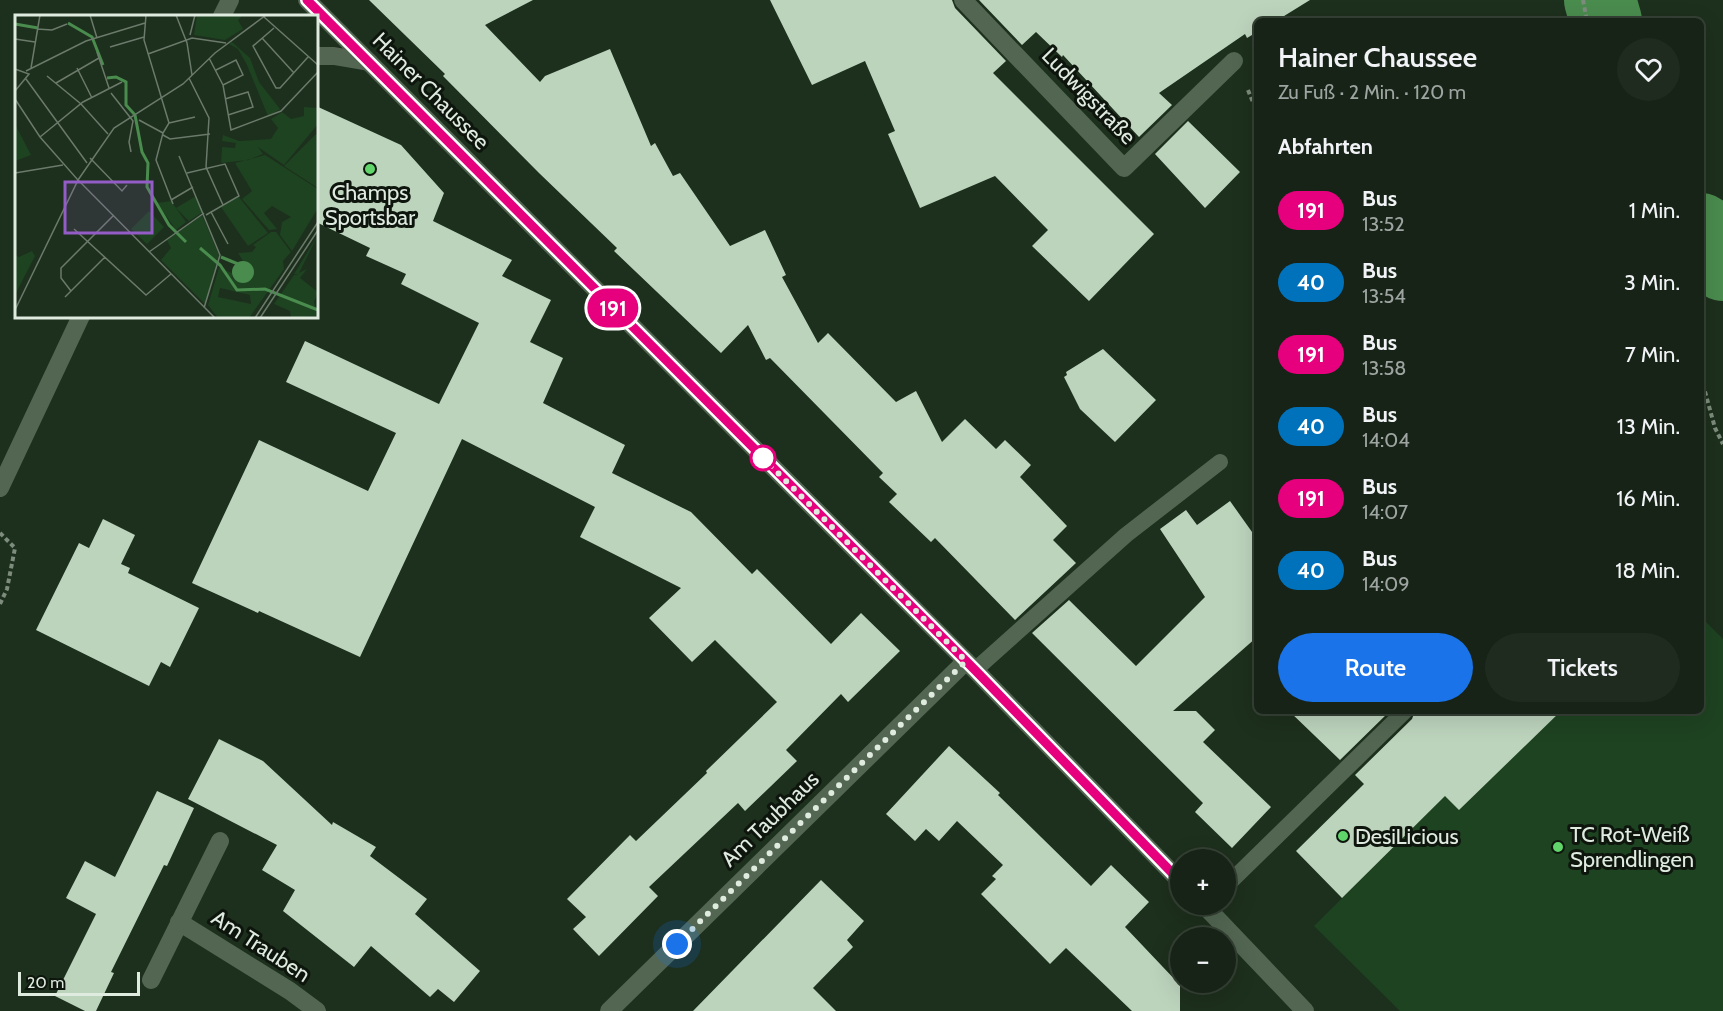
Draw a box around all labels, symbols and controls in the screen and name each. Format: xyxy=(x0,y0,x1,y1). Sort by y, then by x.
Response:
inset map xyxy=(15,15,318,318)
street label: Hainer Chaussee xyxy=(367,27,495,155)
button: heart xyxy=(1617,38,1680,101)
text: Hainer Chaussee xyxy=(1278,40,1477,74)
street label: Ludwigstraße xyxy=(1036,42,1142,150)
text: Zu Fuß · 2 Min. · 120 m xyxy=(1278,80,1466,104)
text: Abfahrten xyxy=(1278,133,1373,160)
marker: Champs Sportsbar xyxy=(363,162,377,176)
place label: Champs Sportsbar xyxy=(325,179,415,231)
text: Bus xyxy=(1362,185,1397,212)
text: 1 Min. xyxy=(1629,197,1680,224)
text: 191 xyxy=(1297,198,1325,223)
text: 13:52 xyxy=(1362,212,1405,236)
text: Bus xyxy=(1362,257,1397,284)
text: 3 Min. xyxy=(1624,269,1680,296)
text: 40 xyxy=(1297,270,1325,295)
text: 13:54 xyxy=(1362,284,1406,308)
line badge: 191 xyxy=(578,288,648,328)
text: 191 xyxy=(599,296,627,321)
text: Bus xyxy=(1362,329,1397,356)
text: 7 Min. xyxy=(1625,341,1680,368)
text: 191 xyxy=(1297,342,1325,367)
text: 13:58 xyxy=(1362,356,1406,380)
text: Bus xyxy=(1362,401,1397,428)
text: 13 Min. xyxy=(1617,413,1680,440)
text: 40 xyxy=(1297,414,1325,439)
text: 14:04 xyxy=(1362,428,1410,452)
unlabelled marker xyxy=(750,445,776,471)
text: Bus xyxy=(1362,473,1397,500)
text: 16 Min. xyxy=(1616,485,1680,512)
text: 191 xyxy=(1297,486,1325,511)
text: 14:07 xyxy=(1362,500,1408,524)
text: Bus xyxy=(1362,545,1397,572)
text: 18 Min. xyxy=(1615,557,1680,584)
text: 40 xyxy=(1297,558,1325,583)
text: 14:09 xyxy=(1362,572,1410,596)
button: Route xyxy=(1278,633,1473,702)
button: Tickets xyxy=(1485,633,1680,702)
street label: Am Taubhaus xyxy=(715,766,825,872)
place label: TC Rot-Weiß Sprendlingen xyxy=(1570,821,1694,873)
place label: DesiLicious xyxy=(1355,823,1459,850)
marker: DesiLicious xyxy=(1336,829,1350,843)
marker: TC Rot-Weiß Sprendlingen xyxy=(1551,840,1565,854)
map controls xyxy=(1170,849,1236,993)
button: + xyxy=(1170,849,1236,915)
street label: Am Trauben xyxy=(207,904,315,988)
button: − xyxy=(1170,927,1236,993)
your location xyxy=(662,929,692,959)
scale bar xyxy=(18,969,140,996)
text: 20 m xyxy=(27,973,64,992)

